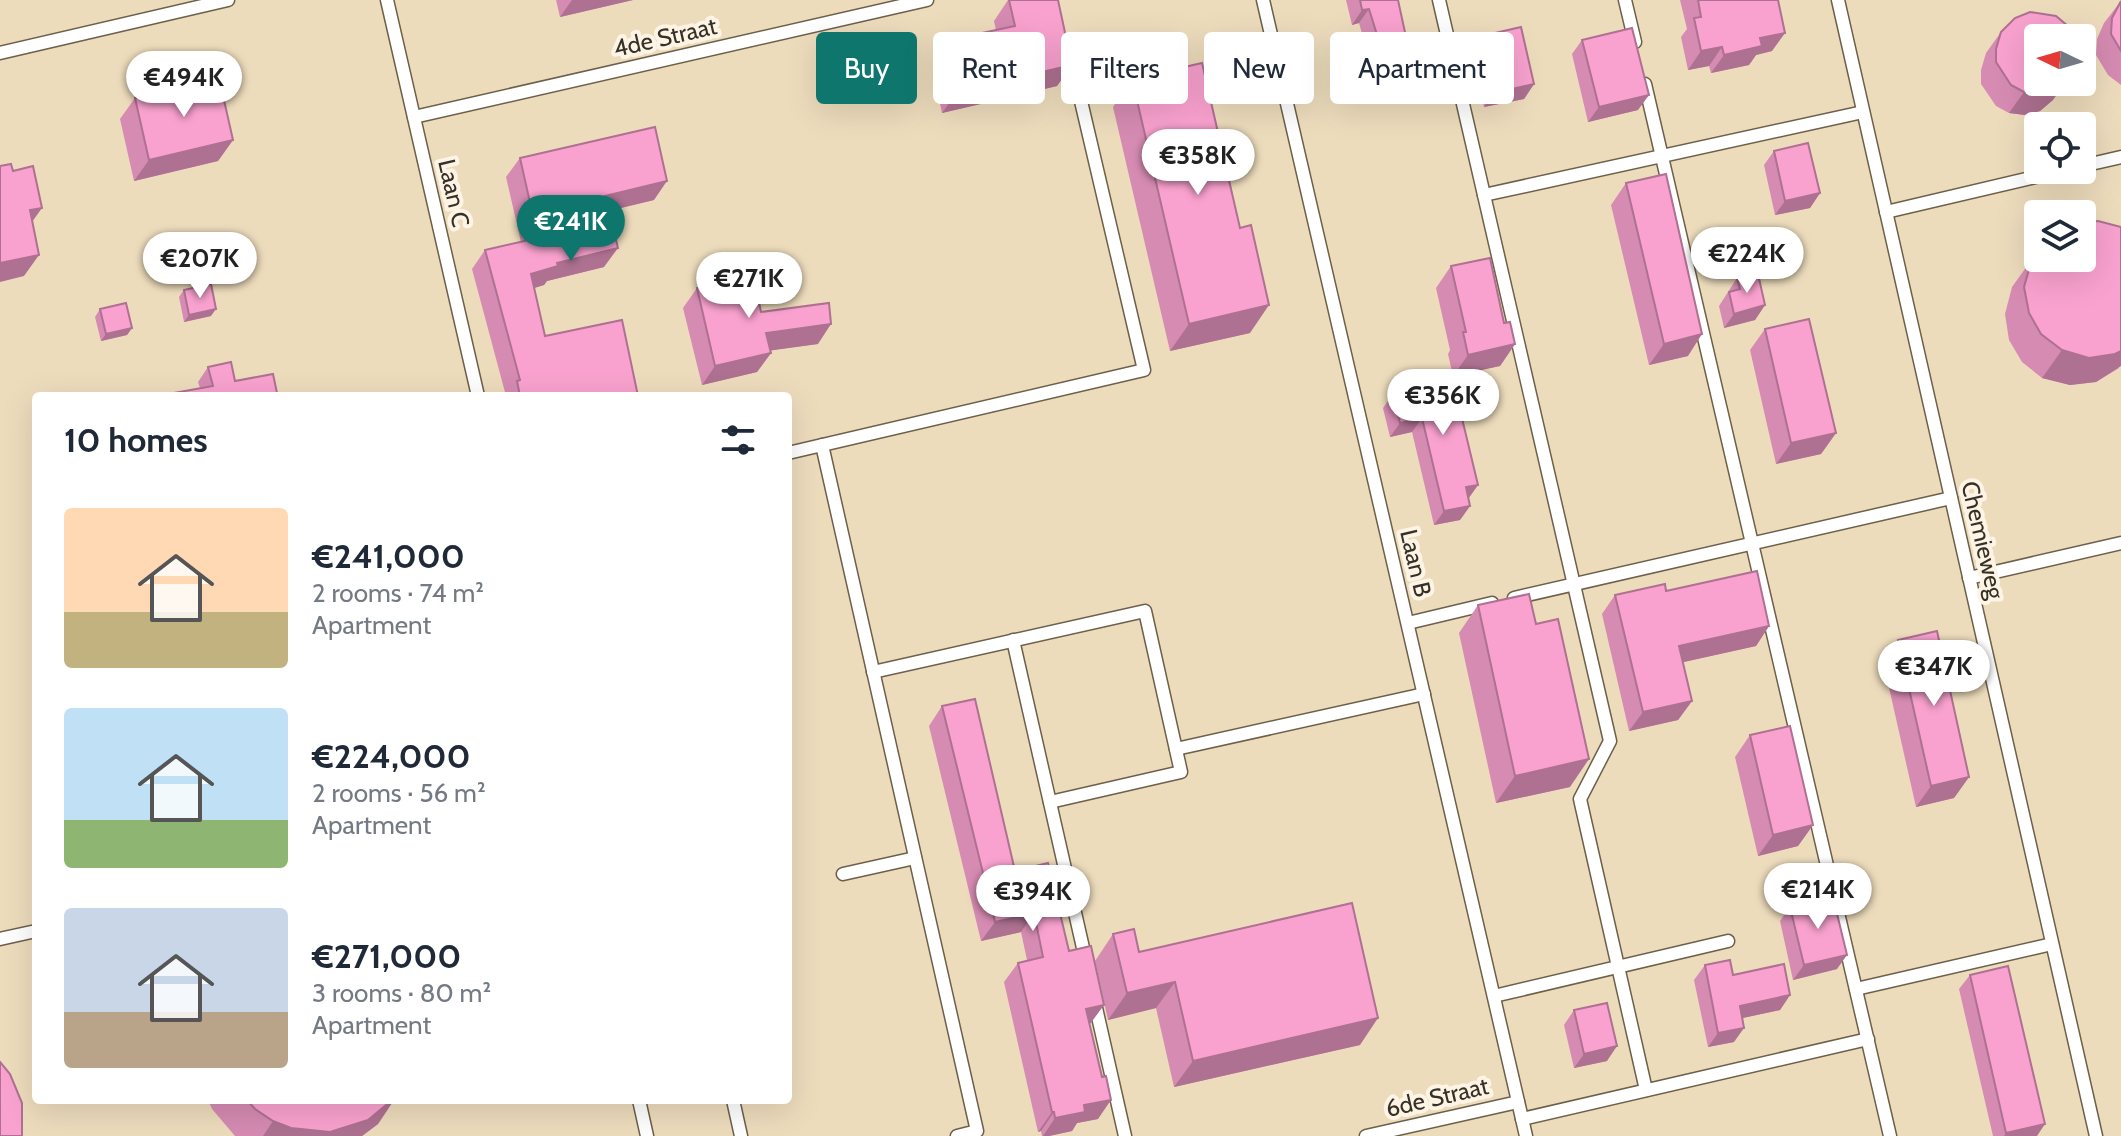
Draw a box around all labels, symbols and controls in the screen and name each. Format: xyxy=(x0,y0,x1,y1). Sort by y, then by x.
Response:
street label: 4de Straat xyxy=(611,11,719,63)
north arrow xyxy=(2024,24,2096,96)
map controls xyxy=(2024,24,2096,272)
chip: Buy xyxy=(816,32,917,104)
chip: Rent xyxy=(933,32,1045,104)
chip: Filters xyxy=(1061,32,1188,104)
chip: New xyxy=(1204,32,1314,104)
chip: Apartment xyxy=(1330,32,1514,104)
pin: €494K xyxy=(128,51,240,119)
text: €494K xyxy=(144,61,224,93)
button: locate xyxy=(2024,112,2096,184)
pin: €358K xyxy=(1142,129,1254,197)
text: €358K xyxy=(1160,139,1236,171)
street label: Laan C xyxy=(432,156,476,230)
pin: €241K xyxy=(515,195,627,263)
button: layers xyxy=(2024,200,2096,272)
text: €241K xyxy=(535,205,607,237)
pin: €224K xyxy=(1691,227,1803,295)
pin: €207K xyxy=(144,232,256,300)
text: €224K xyxy=(1709,237,1785,269)
text: €207K xyxy=(161,242,239,274)
pin: €271K xyxy=(693,252,805,320)
text: €271K xyxy=(714,262,784,294)
pin: €356K xyxy=(1387,369,1499,437)
text: €356K xyxy=(1405,379,1481,411)
icon: filters xyxy=(716,418,760,462)
text: 10 homes xyxy=(64,419,208,461)
street label: Chemieweg xyxy=(1955,478,2011,603)
street label: Laan B xyxy=(1394,527,1438,599)
text: €241,000 xyxy=(312,535,465,577)
icon: home xyxy=(128,540,224,636)
text: 2 rooms · 74 m² xyxy=(312,577,484,609)
text: Apartment xyxy=(312,609,431,641)
pin: €347K xyxy=(1878,640,1990,708)
text: €347K xyxy=(1896,650,1972,682)
text: €224,000 xyxy=(312,735,470,777)
icon: home xyxy=(128,740,224,836)
text: 2 rooms · 56 m² xyxy=(312,777,486,809)
text: Apartment xyxy=(312,809,431,841)
pin: €214K xyxy=(1762,863,1874,931)
pin: €394K xyxy=(977,865,1089,933)
text: €214K xyxy=(1782,873,1854,905)
text: €394K xyxy=(994,875,1072,907)
text: €271,000 xyxy=(312,935,461,977)
icon: home xyxy=(128,940,224,1036)
text: 3 rooms · 80 m² xyxy=(312,977,491,1009)
text: Apartment xyxy=(312,1009,431,1041)
street label: 6de Straat xyxy=(1383,1071,1491,1123)

